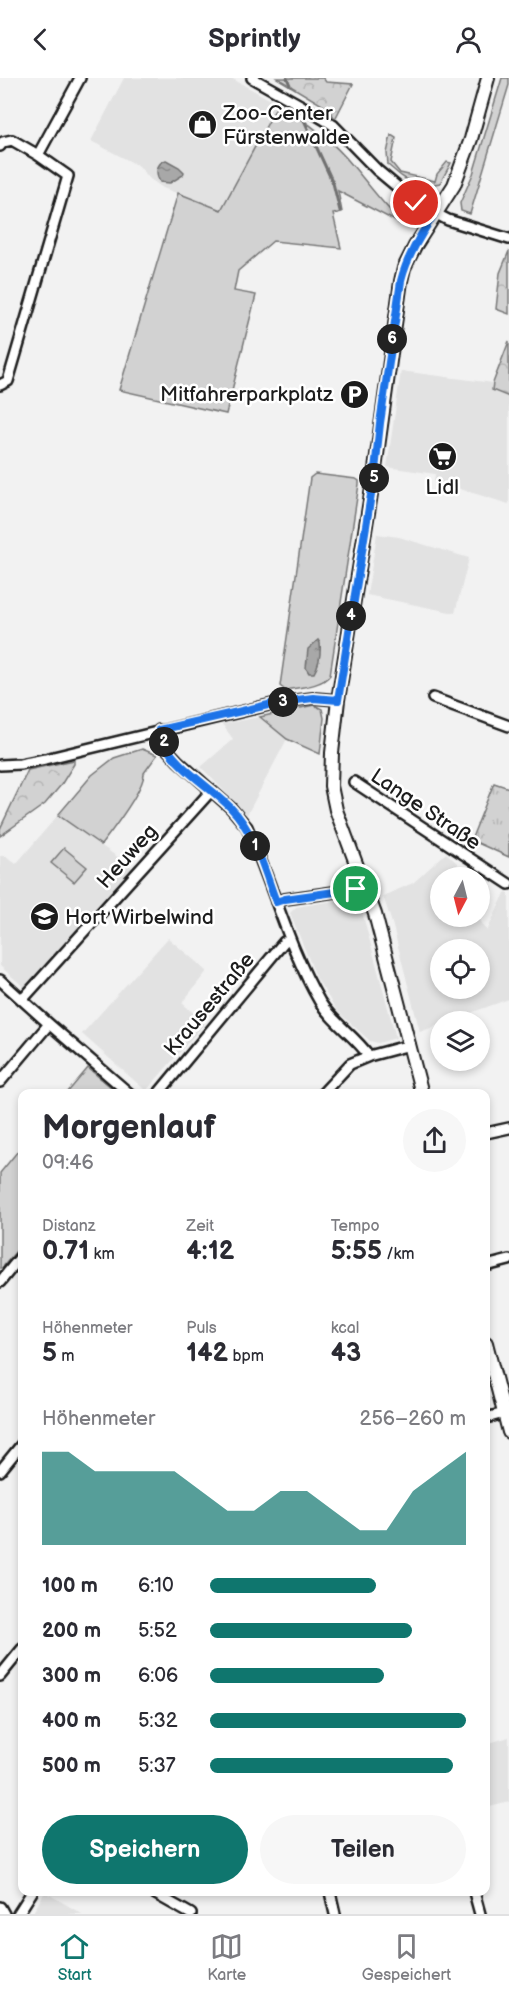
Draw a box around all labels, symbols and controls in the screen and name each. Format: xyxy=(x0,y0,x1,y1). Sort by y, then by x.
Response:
icon: back xyxy=(24,23,57,56)
text: Sprintly xyxy=(208,23,301,55)
icon: person xyxy=(452,23,485,56)
place label: Zoo-Center Fürstenwalde xyxy=(222,101,350,150)
shop icon: Zoo-Center Fürstenwalde xyxy=(186,109,218,141)
pin xyxy=(390,177,441,228)
icon: check xyxy=(399,186,432,219)
pin: 6 xyxy=(377,324,407,354)
text: 6 xyxy=(387,329,397,348)
parking icon: Mitfahrerparkplatz xyxy=(338,378,370,410)
place label: Mitfahrerparkplatz xyxy=(160,382,334,407)
supermarket icon: Lidl xyxy=(426,440,458,472)
pin: 5 xyxy=(359,463,389,493)
text: 5 xyxy=(369,468,379,487)
place label: Lidl xyxy=(425,475,459,500)
pin: 4 xyxy=(336,601,366,631)
text: 4 xyxy=(346,606,356,625)
pin: 3 xyxy=(268,687,298,717)
text: 3 xyxy=(278,692,288,711)
pin: 2 xyxy=(149,727,179,757)
text: 2 xyxy=(159,732,169,751)
street label: Lange Straße xyxy=(366,763,486,855)
street label: Heuweg xyxy=(92,819,163,894)
pin: 1 xyxy=(240,831,270,861)
text: 1 xyxy=(252,836,258,855)
pin xyxy=(330,863,381,914)
north arrow xyxy=(430,867,490,927)
map controls xyxy=(430,867,490,1071)
icon: arrive xyxy=(339,872,372,905)
school or university icon: Hort Wirbelwind xyxy=(28,901,60,933)
place label: Hort Wirbelwind xyxy=(65,905,214,930)
button: locate xyxy=(430,939,490,999)
street label: Krausestraße xyxy=(159,948,260,1061)
button: layers xyxy=(430,1011,490,1071)
text: Morgenlauf xyxy=(42,1108,216,1148)
button: share xyxy=(403,1109,466,1172)
text: 09:46 xyxy=(42,1151,94,1175)
text: Distanz xyxy=(42,1217,96,1236)
text: Zeit xyxy=(186,1217,214,1236)
text: Tempo xyxy=(331,1217,380,1236)
text: 0.71 xyxy=(42,1236,89,1267)
text: 4:12 xyxy=(186,1236,234,1267)
text: 5:55 xyxy=(331,1236,382,1267)
text: km xyxy=(89,1245,115,1264)
text: /km xyxy=(382,1245,415,1264)
text: Höhenmeter xyxy=(42,1319,132,1338)
text: Puls xyxy=(186,1319,217,1338)
text: kcal xyxy=(331,1319,359,1338)
text: 5 xyxy=(42,1338,57,1369)
text: 142 xyxy=(186,1338,228,1369)
text: 43 xyxy=(331,1338,361,1369)
text: m xyxy=(57,1347,75,1366)
text: bpm xyxy=(228,1347,264,1366)
text: Höhenmeter xyxy=(42,1407,155,1431)
text: 256–260 m xyxy=(360,1407,466,1431)
text: 100 m xyxy=(42,1574,98,1598)
text: 6:10 xyxy=(138,1574,174,1598)
text: 200 m xyxy=(42,1619,101,1643)
text: 5:52 xyxy=(138,1619,177,1643)
text: 300 m xyxy=(42,1664,101,1688)
text: 6:06 xyxy=(138,1664,178,1688)
text: 400 m xyxy=(42,1709,101,1733)
text: 5:32 xyxy=(138,1709,178,1733)
text: 500 m xyxy=(42,1754,101,1778)
text: 5:37 xyxy=(138,1754,176,1778)
button: Speichern xyxy=(42,1815,248,1884)
button: Teilen xyxy=(260,1815,466,1884)
tab: Start xyxy=(58,1930,92,1985)
tab: Karte xyxy=(207,1930,246,1985)
tab: Gespeichert xyxy=(362,1930,451,1985)

